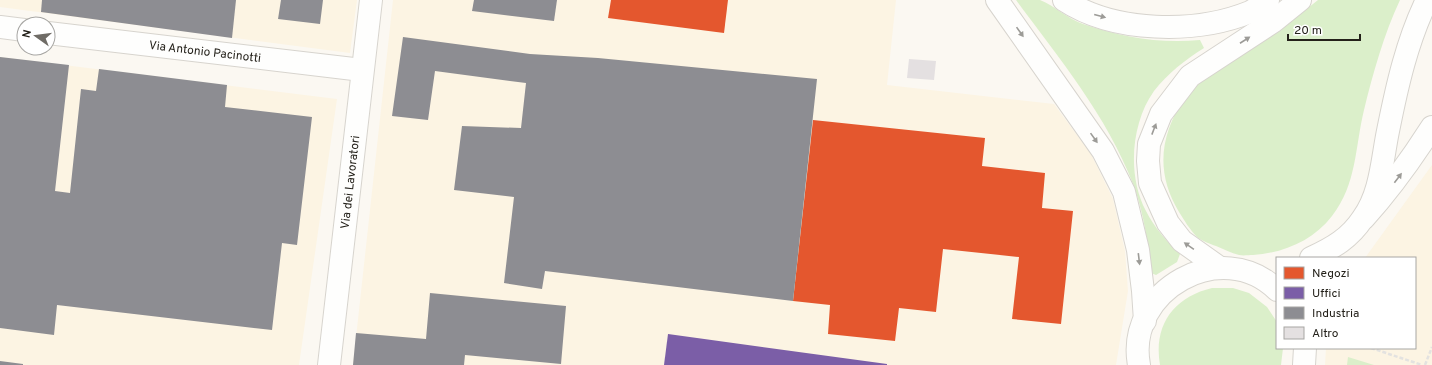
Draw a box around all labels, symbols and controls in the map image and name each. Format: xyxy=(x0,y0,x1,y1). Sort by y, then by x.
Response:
one-way arrow xyxy=(1094,13,1106,19)
north arrow xyxy=(16,16,56,56)
scale bar xyxy=(1288,16,1360,42)
text: 20 m xyxy=(1294,23,1322,39)
one-way arrow xyxy=(1016,27,1024,37)
text: N xyxy=(20,28,35,39)
one-way arrow xyxy=(1240,36,1250,44)
street label: Via Antonio Pacinotti xyxy=(148,38,262,67)
one-way arrow xyxy=(1152,123,1158,135)
one-way arrow xyxy=(1090,133,1099,144)
street label: Via dei Lavoratori xyxy=(338,135,364,230)
one-way arrow xyxy=(1394,172,1403,183)
one-way arrow xyxy=(1183,242,1194,250)
one-way arrow xyxy=(1136,253,1142,265)
legend xyxy=(1276,257,1416,349)
text: Negozi xyxy=(1312,266,1350,282)
text: Uffici xyxy=(1312,286,1340,302)
text: Industria xyxy=(1312,306,1359,322)
text: Altro xyxy=(1312,326,1339,342)

